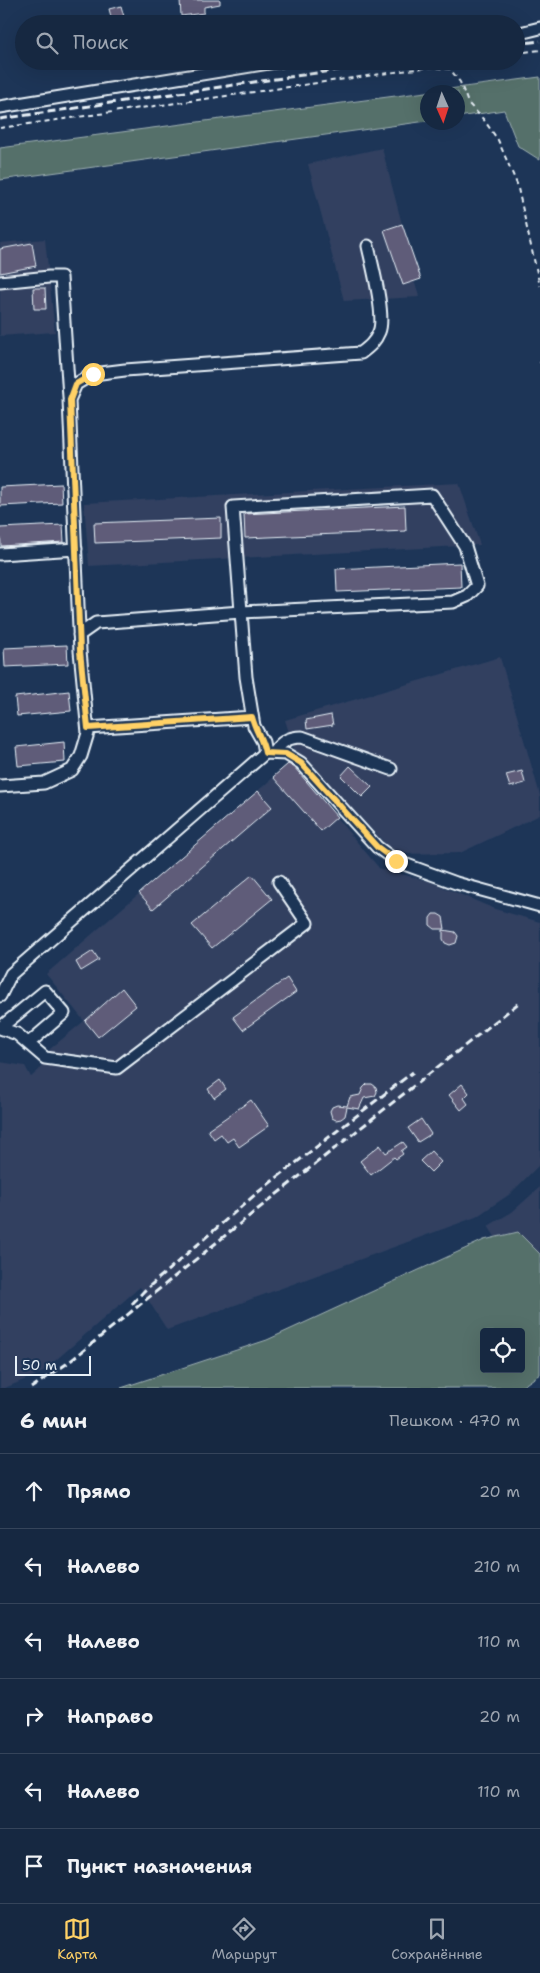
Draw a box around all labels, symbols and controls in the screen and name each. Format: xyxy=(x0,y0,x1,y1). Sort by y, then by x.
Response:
search box xyxy=(15,15,525,70)
icon: search xyxy=(33,29,61,57)
text: Поиск xyxy=(73,30,128,55)
north arrow xyxy=(420,85,465,130)
route start xyxy=(82,363,105,386)
route end xyxy=(385,850,408,873)
map controls xyxy=(480,1328,525,1373)
button: locate xyxy=(480,1328,525,1373)
scale bar xyxy=(15,1353,91,1376)
text: 50 m xyxy=(22,1356,57,1374)
text: 6 мин xyxy=(20,1407,87,1435)
text: Пешком · 470 m xyxy=(389,1410,520,1431)
icon: ahead xyxy=(20,1477,48,1505)
text: Прямо xyxy=(67,1479,131,1504)
text: 20 m xyxy=(479,1481,520,1502)
icon: left xyxy=(20,1552,48,1580)
text: Налево xyxy=(67,1554,140,1579)
text: 210 m xyxy=(473,1556,520,1577)
icon: left xyxy=(20,1627,48,1655)
text: Налево xyxy=(67,1629,140,1654)
text: 110 m xyxy=(477,1631,520,1652)
icon: right xyxy=(20,1702,48,1730)
text: Направо xyxy=(67,1704,153,1729)
text: 20 m xyxy=(479,1706,520,1727)
icon: left xyxy=(20,1777,48,1805)
text: Налево xyxy=(67,1779,140,1804)
text: 110 m xyxy=(477,1781,520,1802)
icon: arrive xyxy=(20,1852,48,1880)
text: Пункт назначения xyxy=(67,1854,252,1879)
tab: Карта xyxy=(57,1915,97,1963)
tab: Маршрут xyxy=(212,1915,277,1963)
tab: Сохранённые xyxy=(391,1915,483,1963)

